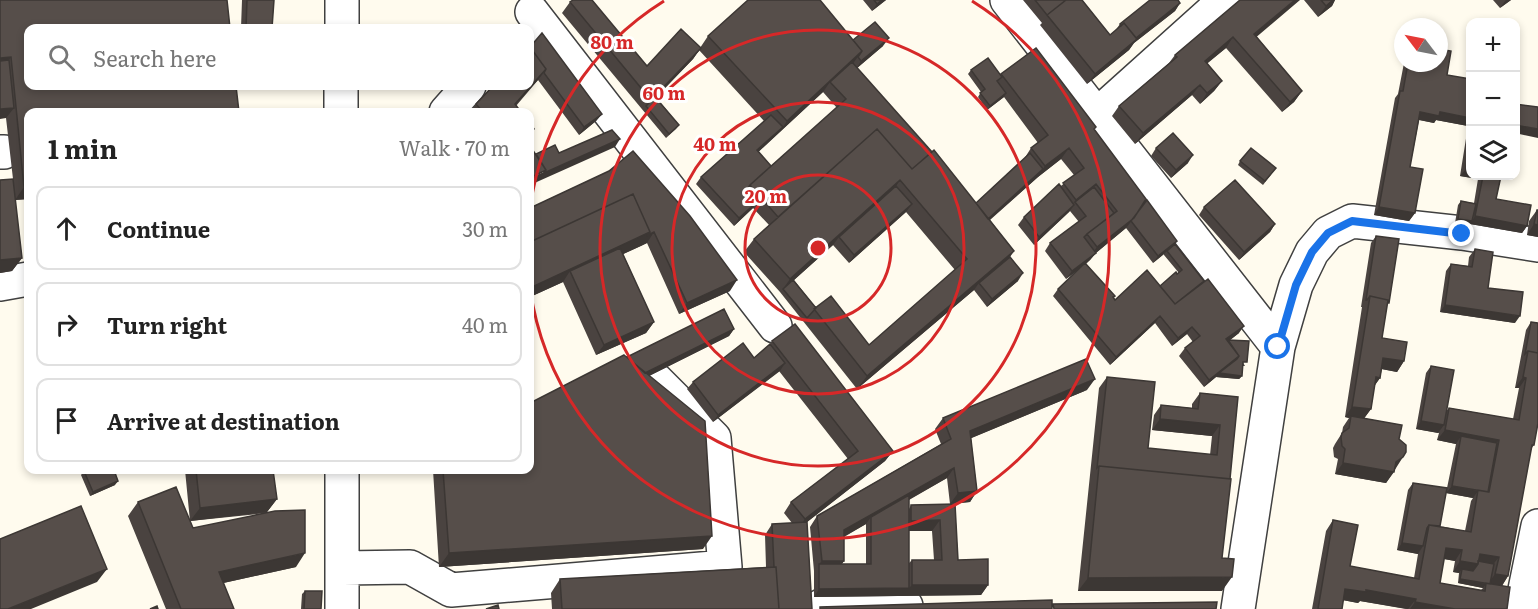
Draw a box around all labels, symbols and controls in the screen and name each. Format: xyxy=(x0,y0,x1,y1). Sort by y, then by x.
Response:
north arrow xyxy=(1394,18,1448,72)
map controls xyxy=(1466,18,1520,180)
button: + xyxy=(1466,18,1520,72)
search box xyxy=(24,24,534,90)
text: 80 m xyxy=(590,28,634,55)
icon: search xyxy=(45,41,78,74)
text: Search here xyxy=(93,41,216,74)
button: − xyxy=(1466,72,1520,126)
text: 60 m xyxy=(642,79,686,106)
button: layers xyxy=(1466,126,1520,180)
text: 1 min xyxy=(48,128,117,167)
text: 40 m xyxy=(693,130,737,157)
text: Walk · 70 m xyxy=(399,132,510,162)
text: 20 m xyxy=(745,182,787,209)
icon: ahead xyxy=(50,212,83,245)
text: Continue xyxy=(107,212,210,245)
text: 30 m xyxy=(462,213,508,243)
route end xyxy=(1448,220,1474,246)
centre of rings xyxy=(808,238,828,258)
icon: right xyxy=(50,308,83,341)
text: Turn right xyxy=(107,308,227,341)
text: 40 m xyxy=(462,309,508,339)
route start xyxy=(1264,333,1290,359)
icon: arrive xyxy=(50,404,83,437)
text: Arrive at destination xyxy=(107,404,340,437)

